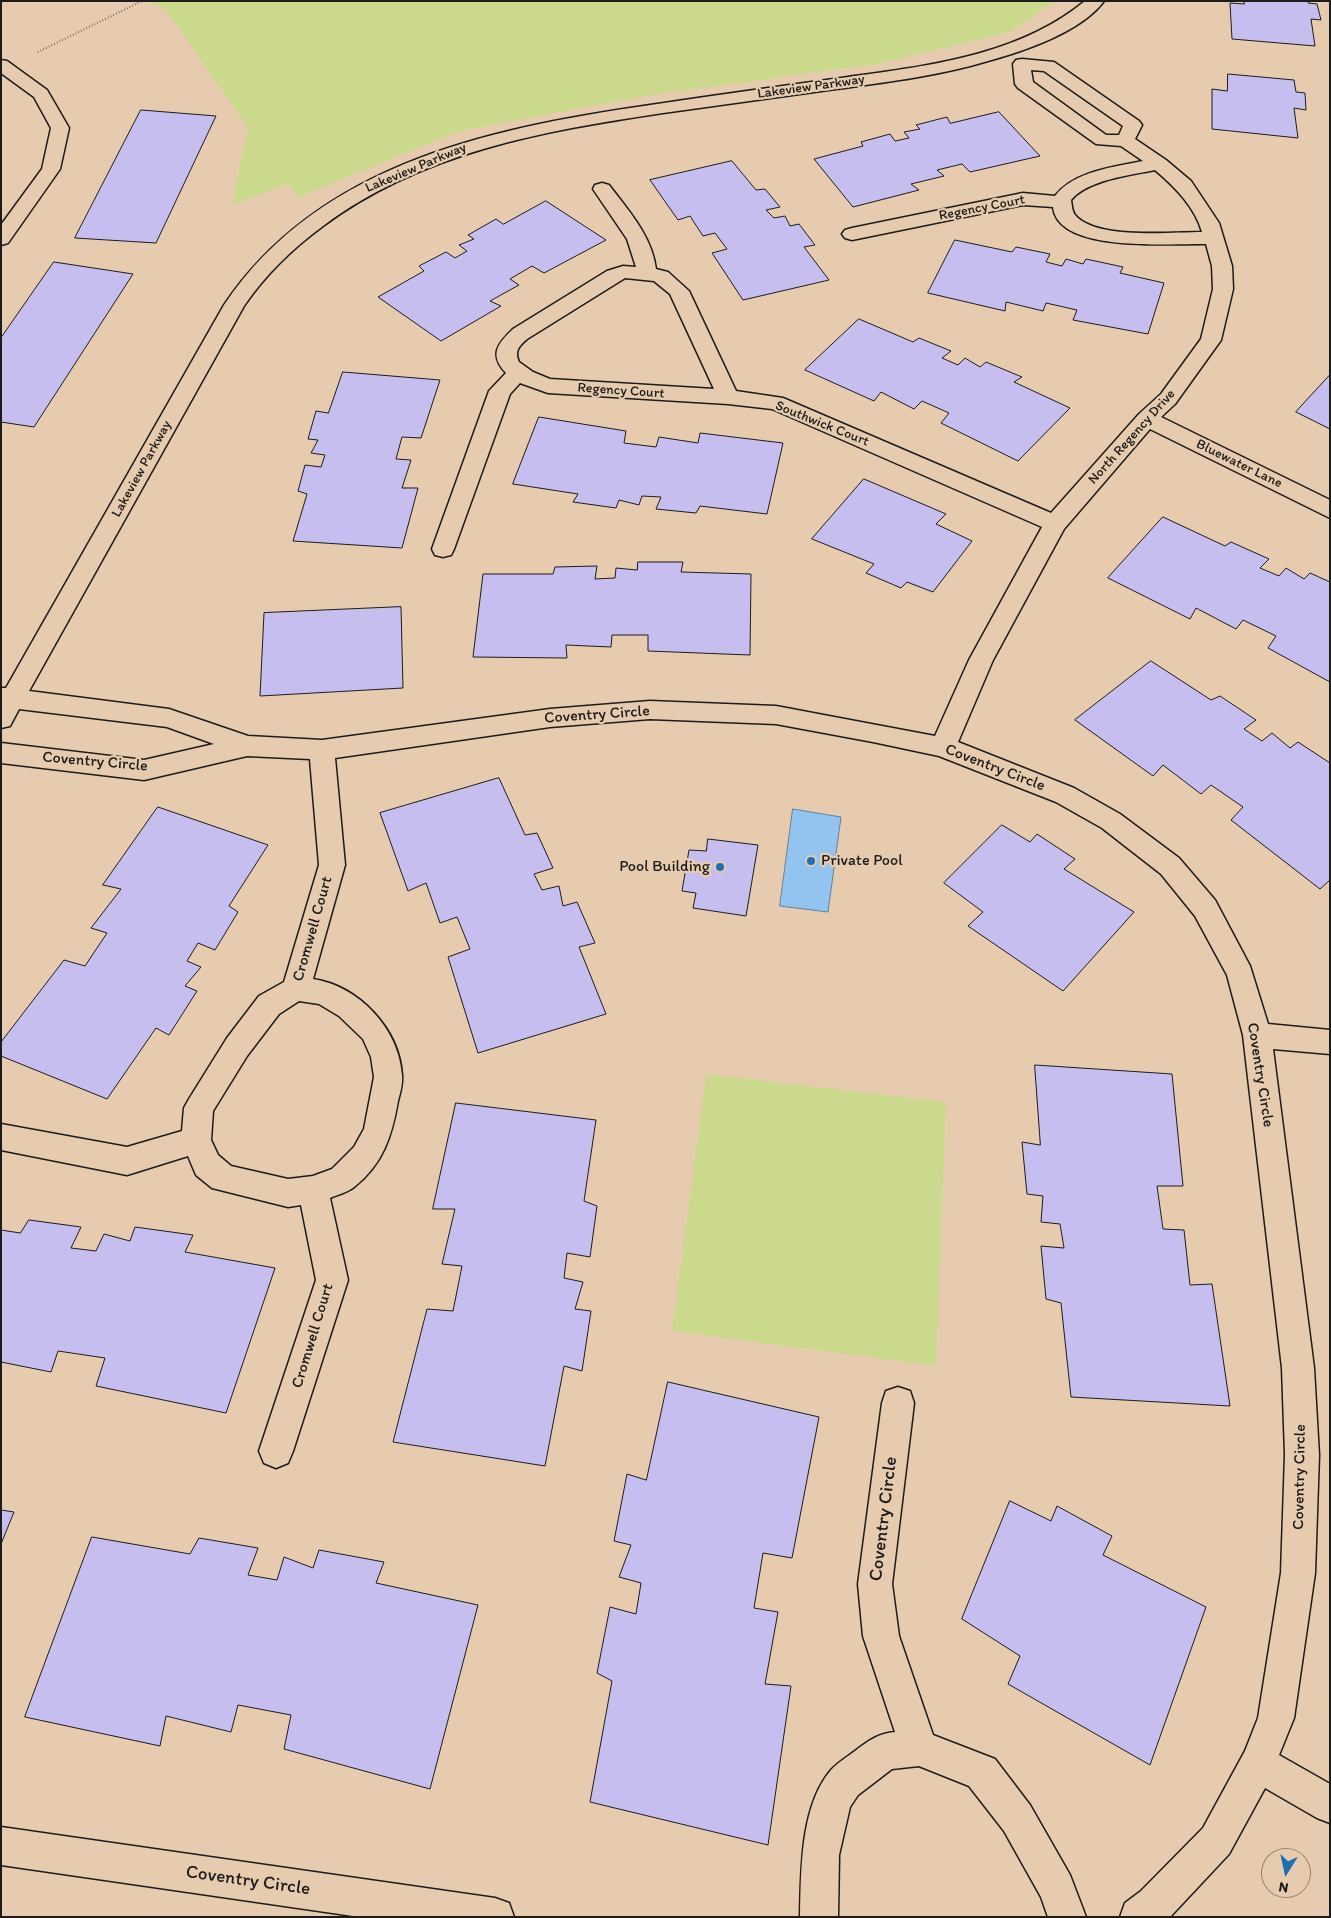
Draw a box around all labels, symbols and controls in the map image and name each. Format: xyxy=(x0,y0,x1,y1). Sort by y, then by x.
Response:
street label: Lakeview Parkway xyxy=(756,71,866,103)
street label: Lakeview Parkway xyxy=(363,139,469,197)
street label: Regency Court xyxy=(938,191,1026,225)
street label: Regency Court xyxy=(577,380,665,402)
street label: North Regency Drive xyxy=(1085,386,1179,488)
street label: Southwick Court xyxy=(773,398,871,450)
street label: Lakeview Parkway xyxy=(108,418,176,520)
street label: Bluewater Lane xyxy=(1193,436,1285,492)
street label: Coventry Circle xyxy=(544,702,650,728)
street label: Coventry Circle xyxy=(942,740,1048,796)
street label: Coventry Circle xyxy=(42,748,148,776)
place label: Private Pool xyxy=(821,851,903,871)
marker: Private Pool xyxy=(805,855,817,867)
place label: Pool Building xyxy=(619,857,710,877)
marker: Pool Building xyxy=(714,861,726,873)
street label: Cromwell Court xyxy=(289,874,337,984)
street label: Coventry Circle xyxy=(1242,1021,1278,1129)
street label: Cromwell Court xyxy=(288,1281,338,1391)
street label: Coventry Circle xyxy=(1289,1424,1311,1530)
street label: Coventry Circle xyxy=(865,1455,903,1583)
north arrow xyxy=(1261,1848,1311,1898)
street label: Coventry Circle xyxy=(184,1861,312,1901)
text: N xyxy=(1277,1878,1290,1896)

